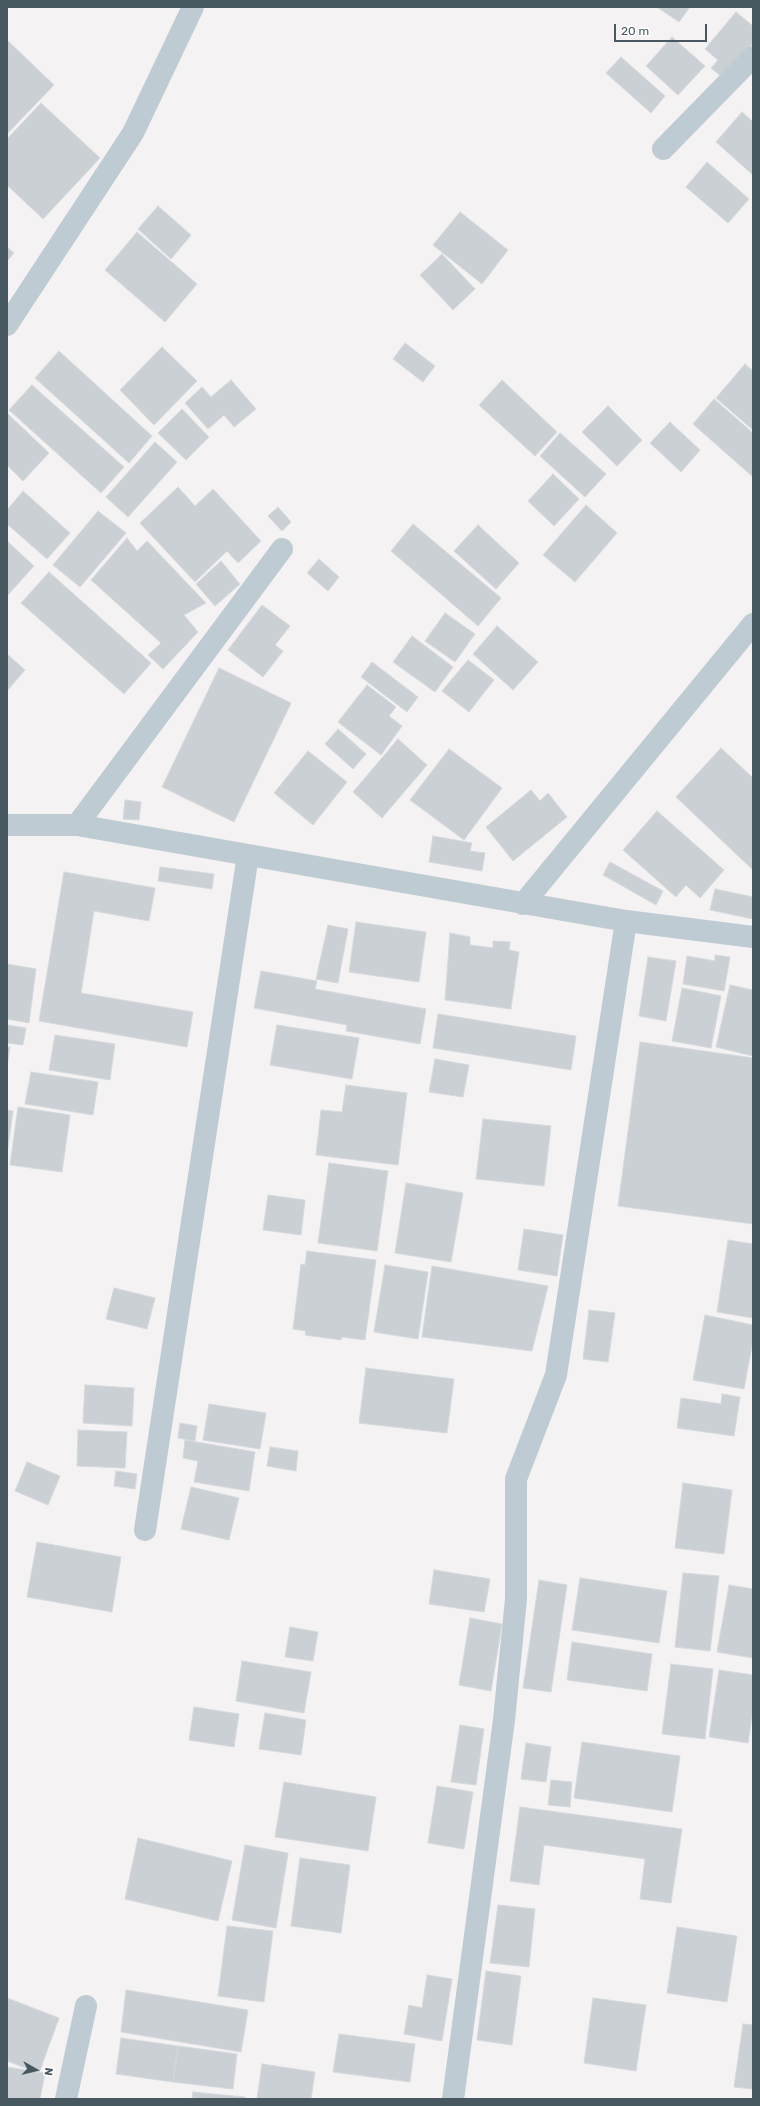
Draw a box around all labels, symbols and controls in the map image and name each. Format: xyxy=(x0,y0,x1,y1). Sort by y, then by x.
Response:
scale bar xyxy=(616,16,709,42)
text: 20 m xyxy=(621,24,649,38)
north arrow xyxy=(16,2050,56,2090)
text: N xyxy=(41,2067,55,2077)

